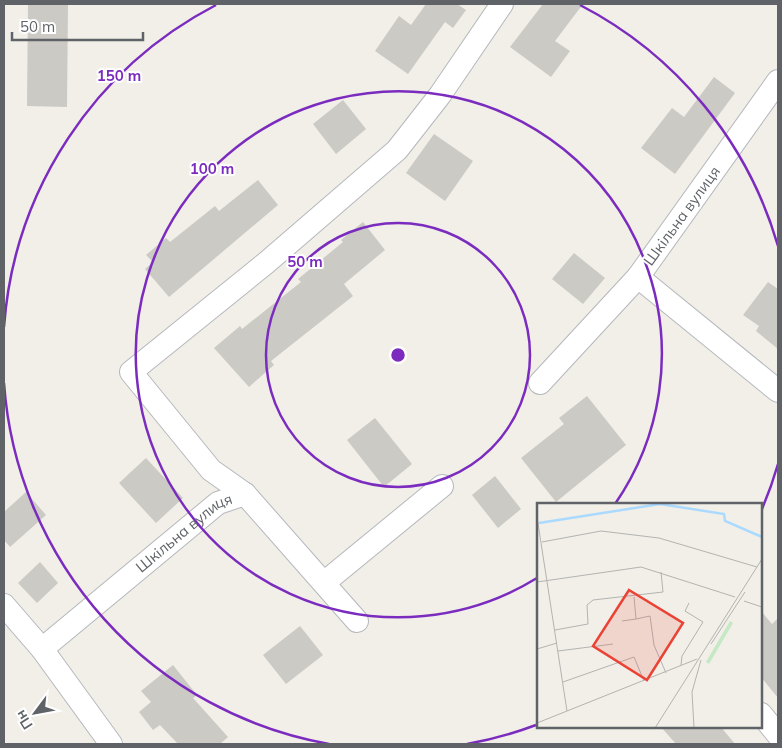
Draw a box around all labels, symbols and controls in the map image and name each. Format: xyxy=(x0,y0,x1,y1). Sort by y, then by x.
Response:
scale bar xyxy=(12,10,144,42)
text: 50 m xyxy=(20,17,55,36)
text: 150 m xyxy=(97,66,141,85)
text: 100 m xyxy=(190,159,234,178)
street label: Шкільна вулиця xyxy=(639,162,724,269)
text: 50 m xyxy=(287,252,323,271)
centre of rings xyxy=(389,346,407,364)
street label: Шкільна вулиця xyxy=(132,489,235,576)
inset map xyxy=(537,503,762,728)
north arrow xyxy=(10,688,60,738)
text: Пн xyxy=(11,707,37,733)

